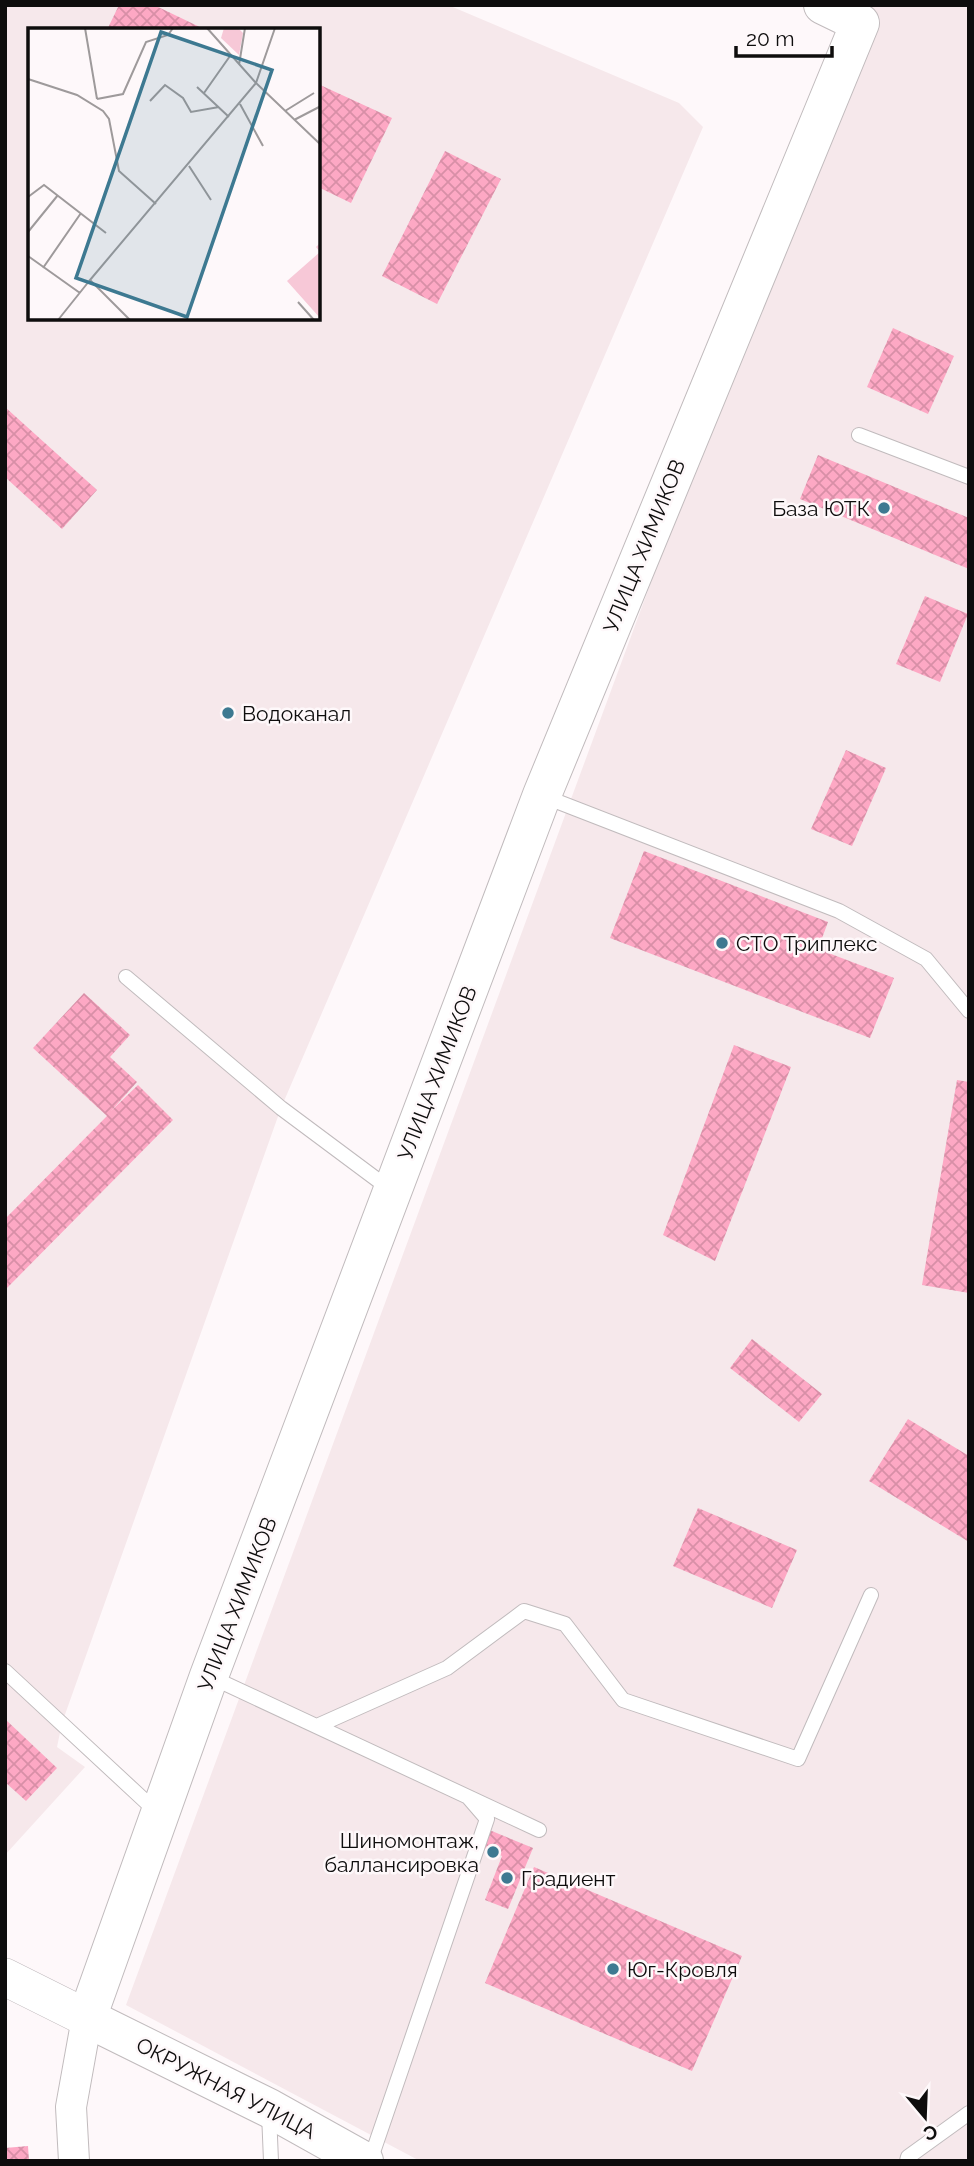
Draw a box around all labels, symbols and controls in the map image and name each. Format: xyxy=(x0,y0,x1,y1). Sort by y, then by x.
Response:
scale bar xyxy=(736,14,832,58)
text: 20 m xyxy=(746,26,794,51)
inset map xyxy=(28,28,320,320)
street label: УЛИЦА ХИМИКОВ xyxy=(598,456,690,636)
place label: База ЮТК xyxy=(772,496,870,521)
marker: База ЮТК xyxy=(876,500,892,516)
place label: Водоканал xyxy=(242,701,351,726)
marker: Водоканал xyxy=(220,705,236,721)
place label: СТО Триплекс xyxy=(736,931,878,956)
marker: СТО Триплекс xyxy=(714,935,730,951)
street label: УЛИЦА ХИМИКОВ xyxy=(392,982,482,1164)
street label: УЛИЦА ХИМИКОВ xyxy=(192,1513,282,1695)
place label: Шиномонтаж, баллансировка xyxy=(324,1828,479,1877)
marker: Шиномонтаж, баллансировка xyxy=(485,1844,501,1860)
place label: Градиент xyxy=(521,1866,615,1891)
marker: Градиент xyxy=(499,1870,515,1886)
place label: Юг-Кровля xyxy=(627,1957,738,1982)
marker: Юг-Кровля xyxy=(605,1961,621,1977)
street label: ОКРУЖНАЯ УЛИЦА xyxy=(132,2032,320,2144)
north arrow xyxy=(890,2082,960,2152)
text: С xyxy=(921,2121,940,2146)

